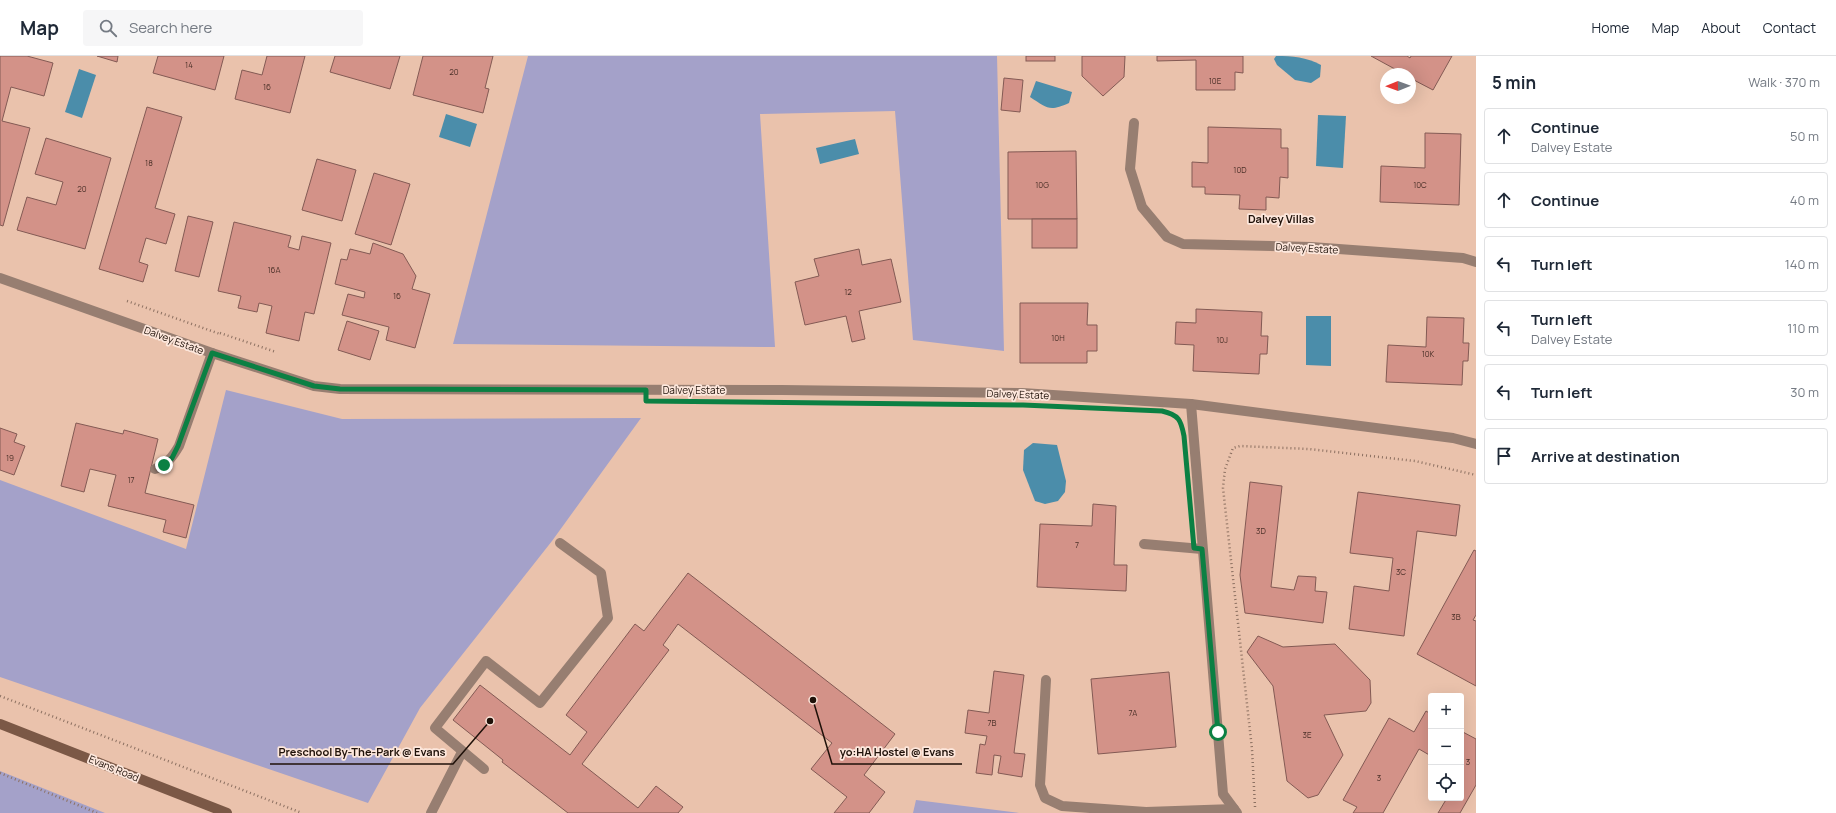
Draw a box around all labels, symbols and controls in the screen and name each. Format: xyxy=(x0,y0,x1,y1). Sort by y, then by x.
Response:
search box xyxy=(83,10,363,46)
text: Map xyxy=(20,15,59,41)
icon: search xyxy=(97,17,119,39)
text: Search here xyxy=(129,17,212,38)
text: Home xyxy=(1592,18,1629,37)
text: Map xyxy=(1651,18,1679,37)
text: About xyxy=(1701,18,1741,37)
text: Contact xyxy=(1763,18,1816,37)
house number: 14 xyxy=(185,59,193,70)
house number: 20 xyxy=(449,66,459,77)
north arrow xyxy=(1380,68,1416,104)
text: 5 min xyxy=(1492,71,1536,94)
text: Walk · 370 m xyxy=(1748,73,1820,91)
house number: 10E xyxy=(1209,75,1222,86)
house number: 16 xyxy=(263,81,271,92)
text: Continue xyxy=(1531,117,1599,138)
icon: ahead xyxy=(1493,125,1515,147)
text: 50 m xyxy=(1790,127,1819,145)
text: Dalvey Estate xyxy=(1531,138,1612,156)
house number: 18 xyxy=(145,157,153,168)
house number: 10D xyxy=(1233,164,1247,175)
house number: 10G xyxy=(1035,179,1049,190)
house number: 10C xyxy=(1413,179,1427,190)
house number: 20 xyxy=(77,183,87,194)
icon: ahead xyxy=(1493,189,1515,211)
text: Continue xyxy=(1531,190,1599,211)
text: 40 m xyxy=(1790,191,1819,209)
district label: Dalvey Villas xyxy=(1248,211,1314,226)
street label: Dalvey Estate xyxy=(1275,239,1339,257)
icon: left xyxy=(1493,253,1515,275)
text: Turn left xyxy=(1531,254,1593,275)
text: 140 m xyxy=(1785,255,1819,273)
house number: 16A xyxy=(267,264,281,275)
house number: 12 xyxy=(844,286,852,297)
house number: 16 xyxy=(393,290,401,301)
text: Turn left xyxy=(1531,309,1593,330)
icon: left xyxy=(1493,317,1515,339)
text: 110 m xyxy=(1787,319,1819,337)
street label: Dalvey Estate xyxy=(142,323,206,357)
text: Dalvey Estate xyxy=(1531,330,1612,348)
house number: 10H xyxy=(1051,332,1065,343)
house number: 10J xyxy=(1216,334,1228,345)
house number: 10K xyxy=(1422,348,1435,359)
icon: left xyxy=(1493,381,1515,403)
text: Turn left xyxy=(1531,382,1593,403)
street label: Dalvey Estate xyxy=(663,383,725,397)
text: 30 m xyxy=(1790,383,1819,401)
street label: Dalvey Estate xyxy=(986,386,1050,402)
icon: arrive xyxy=(1493,445,1515,467)
text: Arrive at destination xyxy=(1531,446,1680,467)
house number: 19 xyxy=(6,452,14,463)
route end xyxy=(155,456,173,474)
house number: 17 xyxy=(127,474,135,485)
house number: 3D xyxy=(1256,525,1267,536)
house number: 7 xyxy=(1075,539,1079,550)
house number: 3C xyxy=(1396,566,1406,577)
house number: 3B xyxy=(1451,611,1461,622)
map controls xyxy=(1428,693,1464,801)
button: + xyxy=(1428,693,1464,729)
house number: 7A xyxy=(1129,707,1137,718)
house number: 7B xyxy=(988,717,997,728)
route start xyxy=(1209,723,1227,741)
house number: 3E xyxy=(1303,729,1312,740)
button: − xyxy=(1428,729,1464,765)
callout: Preschool By-The-Park @ Evans xyxy=(270,741,453,764)
callout: yo:HA Hostel @ Evans xyxy=(832,741,962,764)
text: Preschool By-The-Park @ Evans xyxy=(279,744,446,759)
text: yo:HA Hostel @ Evans xyxy=(840,744,954,759)
street label: Evans Road xyxy=(87,752,141,784)
house number: 3 xyxy=(1466,756,1470,767)
button: locate xyxy=(1428,765,1464,801)
house number: 3 xyxy=(1377,772,1381,783)

